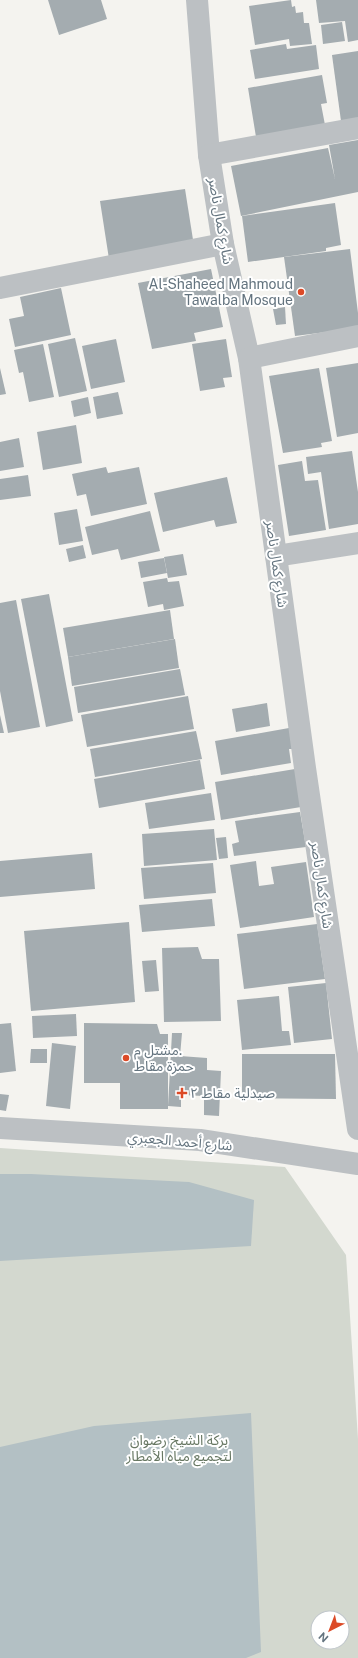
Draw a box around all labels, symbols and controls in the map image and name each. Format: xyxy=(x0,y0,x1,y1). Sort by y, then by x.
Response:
street label: شارع كمال ناصر xyxy=(202,175,237,266)
place label: Al-Shaheed Mahmoud Tawalba Mosque xyxy=(149,276,293,308)
marker: Al-Shaheed Mahmoud Tawalba Mosque xyxy=(296,287,306,297)
street label: شارع كمال ناصر xyxy=(260,518,291,609)
street label: شارع كمال ناصر xyxy=(305,839,336,930)
place label: مشتل م. حمزة مقاط xyxy=(134,1042,194,1075)
marker: مشتل م. حمزة مقاط xyxy=(121,1053,131,1063)
place label: صيدلية مقاط ٢ xyxy=(190,1085,276,1101)
marker: صيدلية مقاط ٢ xyxy=(177,1088,187,1098)
street label: شارع أحمد الجعبري xyxy=(127,1128,233,1157)
park label: بركة الشيخ رضوان لتجميع مياه الأمطار xyxy=(125,1432,232,1467)
north arrow xyxy=(310,1610,350,1650)
text: N xyxy=(316,1630,331,1645)

